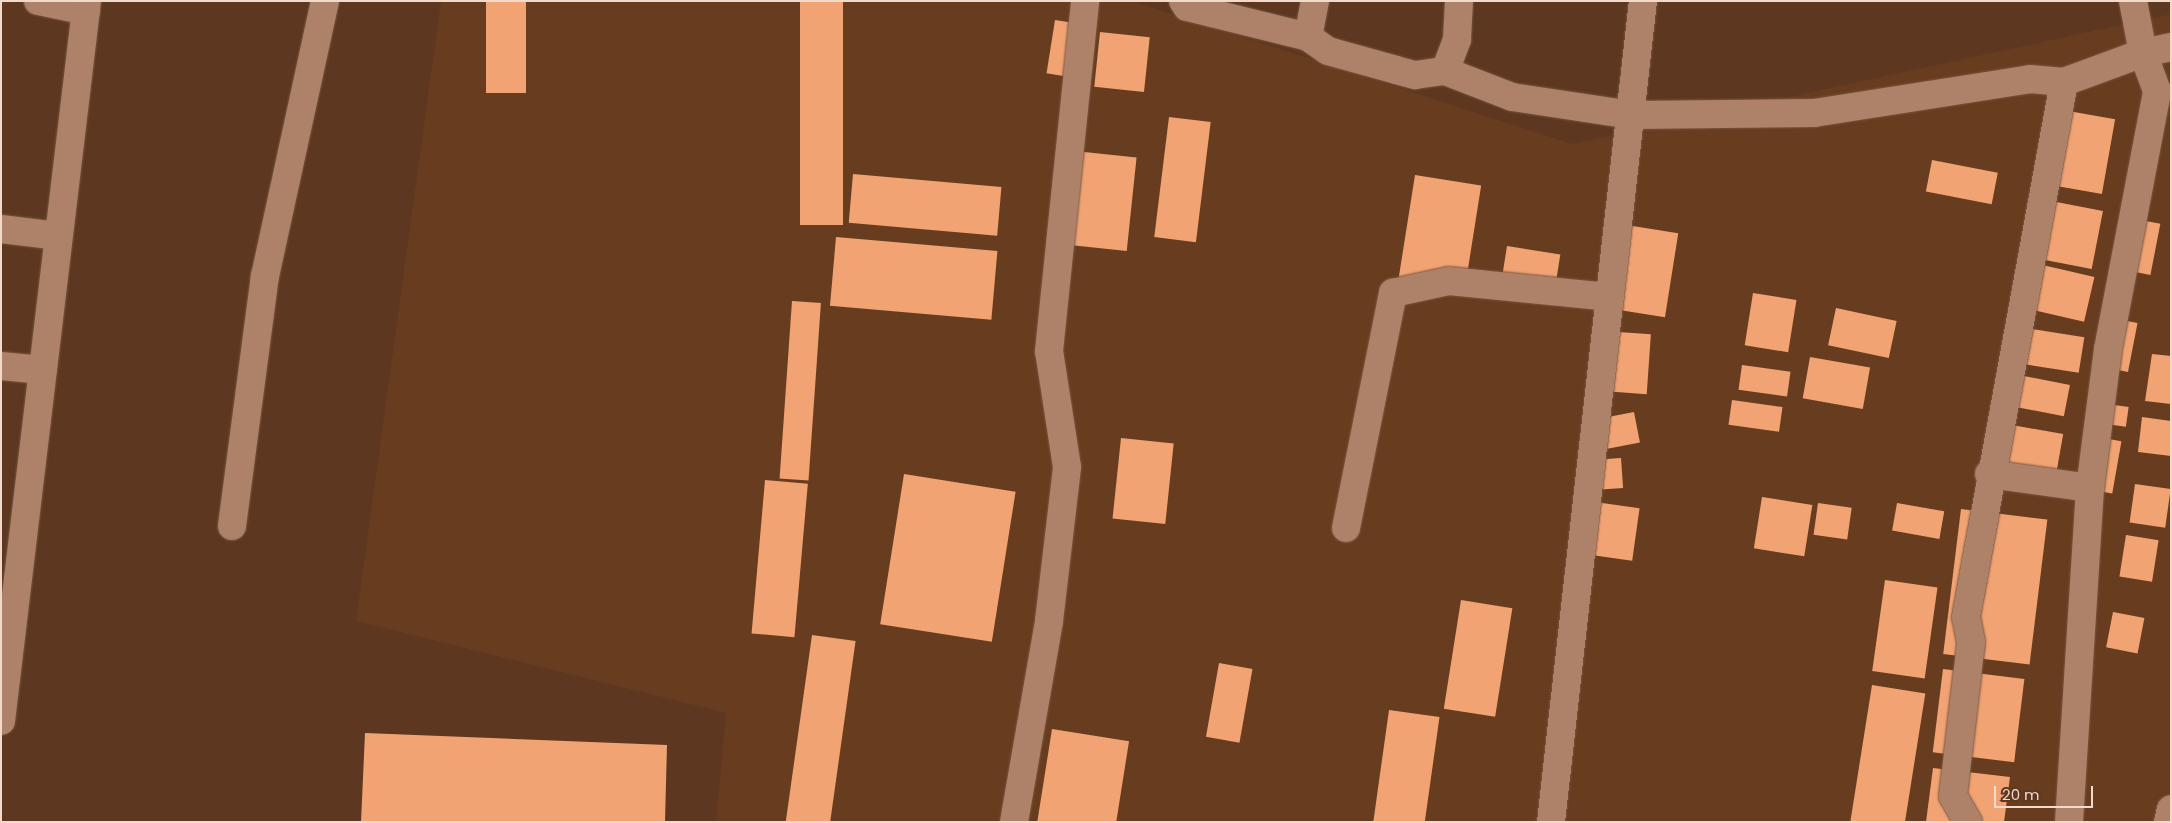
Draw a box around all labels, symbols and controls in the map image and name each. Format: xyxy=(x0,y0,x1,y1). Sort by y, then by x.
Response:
scale bar xyxy=(1997,776,2096,808)
text: 20 m xyxy=(2002,784,2040,805)

